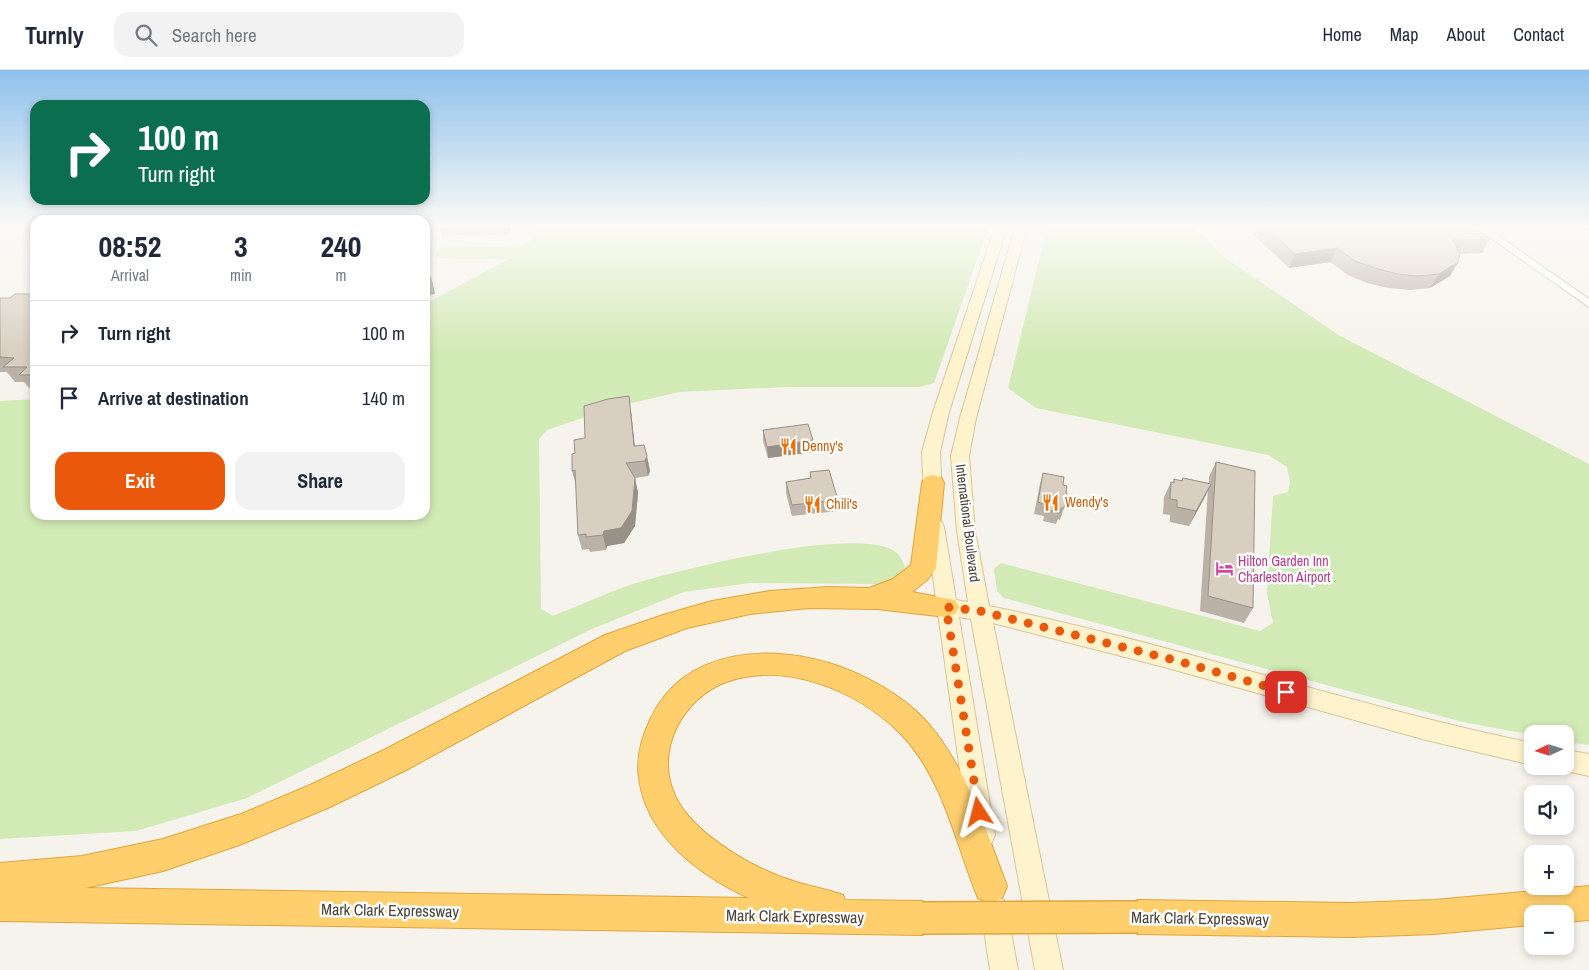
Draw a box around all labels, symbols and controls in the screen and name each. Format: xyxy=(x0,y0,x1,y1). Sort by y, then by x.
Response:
search box xyxy=(114,12,464,57)
text: Turnly xyxy=(25,19,84,51)
icon: search xyxy=(132,21,160,49)
text: Search here xyxy=(172,22,257,48)
text: Home xyxy=(1322,22,1362,47)
text: Map xyxy=(1390,22,1419,47)
text: About xyxy=(1447,22,1485,47)
text: Contact xyxy=(1513,22,1564,47)
text: 100 m xyxy=(138,114,219,161)
icon: right xyxy=(55,120,120,185)
text: Turn right xyxy=(138,159,215,189)
text: 08:52 xyxy=(99,226,161,266)
text: 3 xyxy=(234,226,248,266)
text: 240 xyxy=(320,226,361,266)
text: Arrival xyxy=(111,264,149,286)
text: min xyxy=(230,264,252,286)
text: m xyxy=(335,264,346,286)
icon: right xyxy=(55,319,83,347)
text: Turn right xyxy=(98,320,170,346)
text: 100 m xyxy=(362,320,405,346)
icon: arrive xyxy=(55,384,83,412)
text: Arrive at destination xyxy=(98,385,249,411)
text: 140 m xyxy=(362,385,405,411)
restaurant icon: Denny's xyxy=(778,436,798,456)
place label: Denny's xyxy=(802,437,843,455)
button: Exit xyxy=(55,452,225,510)
button: Share xyxy=(235,452,405,510)
street label: International Boulevard xyxy=(952,463,984,583)
restaurant icon: Wendy's xyxy=(1041,492,1061,512)
place label: Wendy's xyxy=(1065,493,1109,511)
restaurant icon: Chili's xyxy=(802,494,822,514)
place label: Chili's xyxy=(826,495,858,513)
place label: Hilton Garden Inn Charleston Airport xyxy=(1238,552,1331,586)
hotel icon: Hilton Garden Inn Charleston Airport xyxy=(1214,559,1234,579)
pin xyxy=(1265,671,1307,713)
icon: arrive xyxy=(1272,678,1300,706)
north arrow xyxy=(1524,725,1574,775)
map controls xyxy=(1524,725,1574,955)
position arrow xyxy=(952,785,1004,837)
button: sound xyxy=(1524,785,1574,835)
button: + xyxy=(1524,845,1574,895)
street label: Mark Clark Expressway xyxy=(321,898,460,922)
street label: Mark Clark Expressway xyxy=(726,904,865,928)
button: − xyxy=(1524,905,1574,955)
street label: Mark Clark Expressway xyxy=(1131,906,1270,930)

